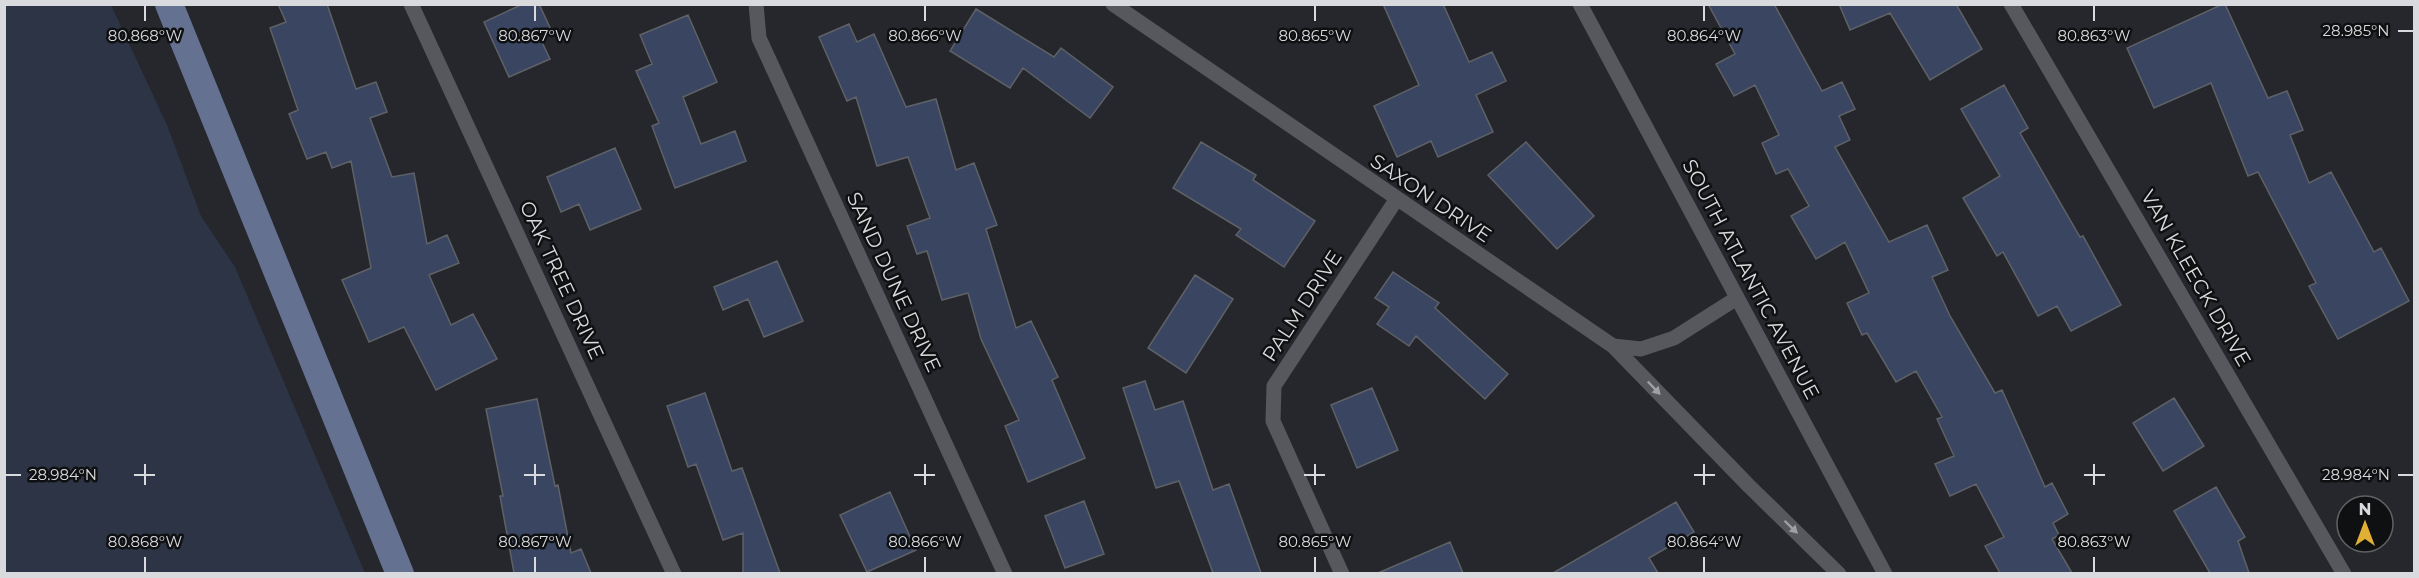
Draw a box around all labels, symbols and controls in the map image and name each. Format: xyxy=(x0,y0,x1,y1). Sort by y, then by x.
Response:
text: 28.985°N xyxy=(2323,21,2389,40)
text: 80.868°W xyxy=(108,26,182,45)
text: 80.867°W xyxy=(498,26,572,45)
text: 80.866°W xyxy=(888,26,962,45)
text: 80.865°W xyxy=(1278,26,1352,45)
text: 80.864°W xyxy=(1667,26,1741,45)
text: 80.863°W xyxy=(2058,26,2131,45)
street label: SAXON DRIVE xyxy=(1366,149,1496,247)
street label: SOUTH ATLANTIC AVENUE xyxy=(1677,155,1825,403)
street label: VAN KLEECK DRIVE xyxy=(2136,186,2256,370)
street label: SAND DUNE DRIVE xyxy=(842,188,946,376)
street label: OAK TREE DRIVE xyxy=(515,197,609,363)
street label: PALM DRIVE xyxy=(1257,246,1347,366)
one-way arrow xyxy=(1647,381,1661,396)
text: 28.984°N xyxy=(29,465,97,484)
text: 28.984°N xyxy=(2322,465,2390,484)
north arrow xyxy=(2335,494,2395,554)
text: N xyxy=(2359,500,2371,519)
one-way arrow xyxy=(1784,520,1799,534)
text: 80.868°W xyxy=(108,532,182,551)
text: 80.867°W xyxy=(498,532,572,551)
text: 80.866°W xyxy=(888,532,962,551)
text: 80.865°W xyxy=(1278,532,1352,551)
text: 80.864°W xyxy=(1667,532,1741,551)
text: 80.863°W xyxy=(2058,532,2131,551)

